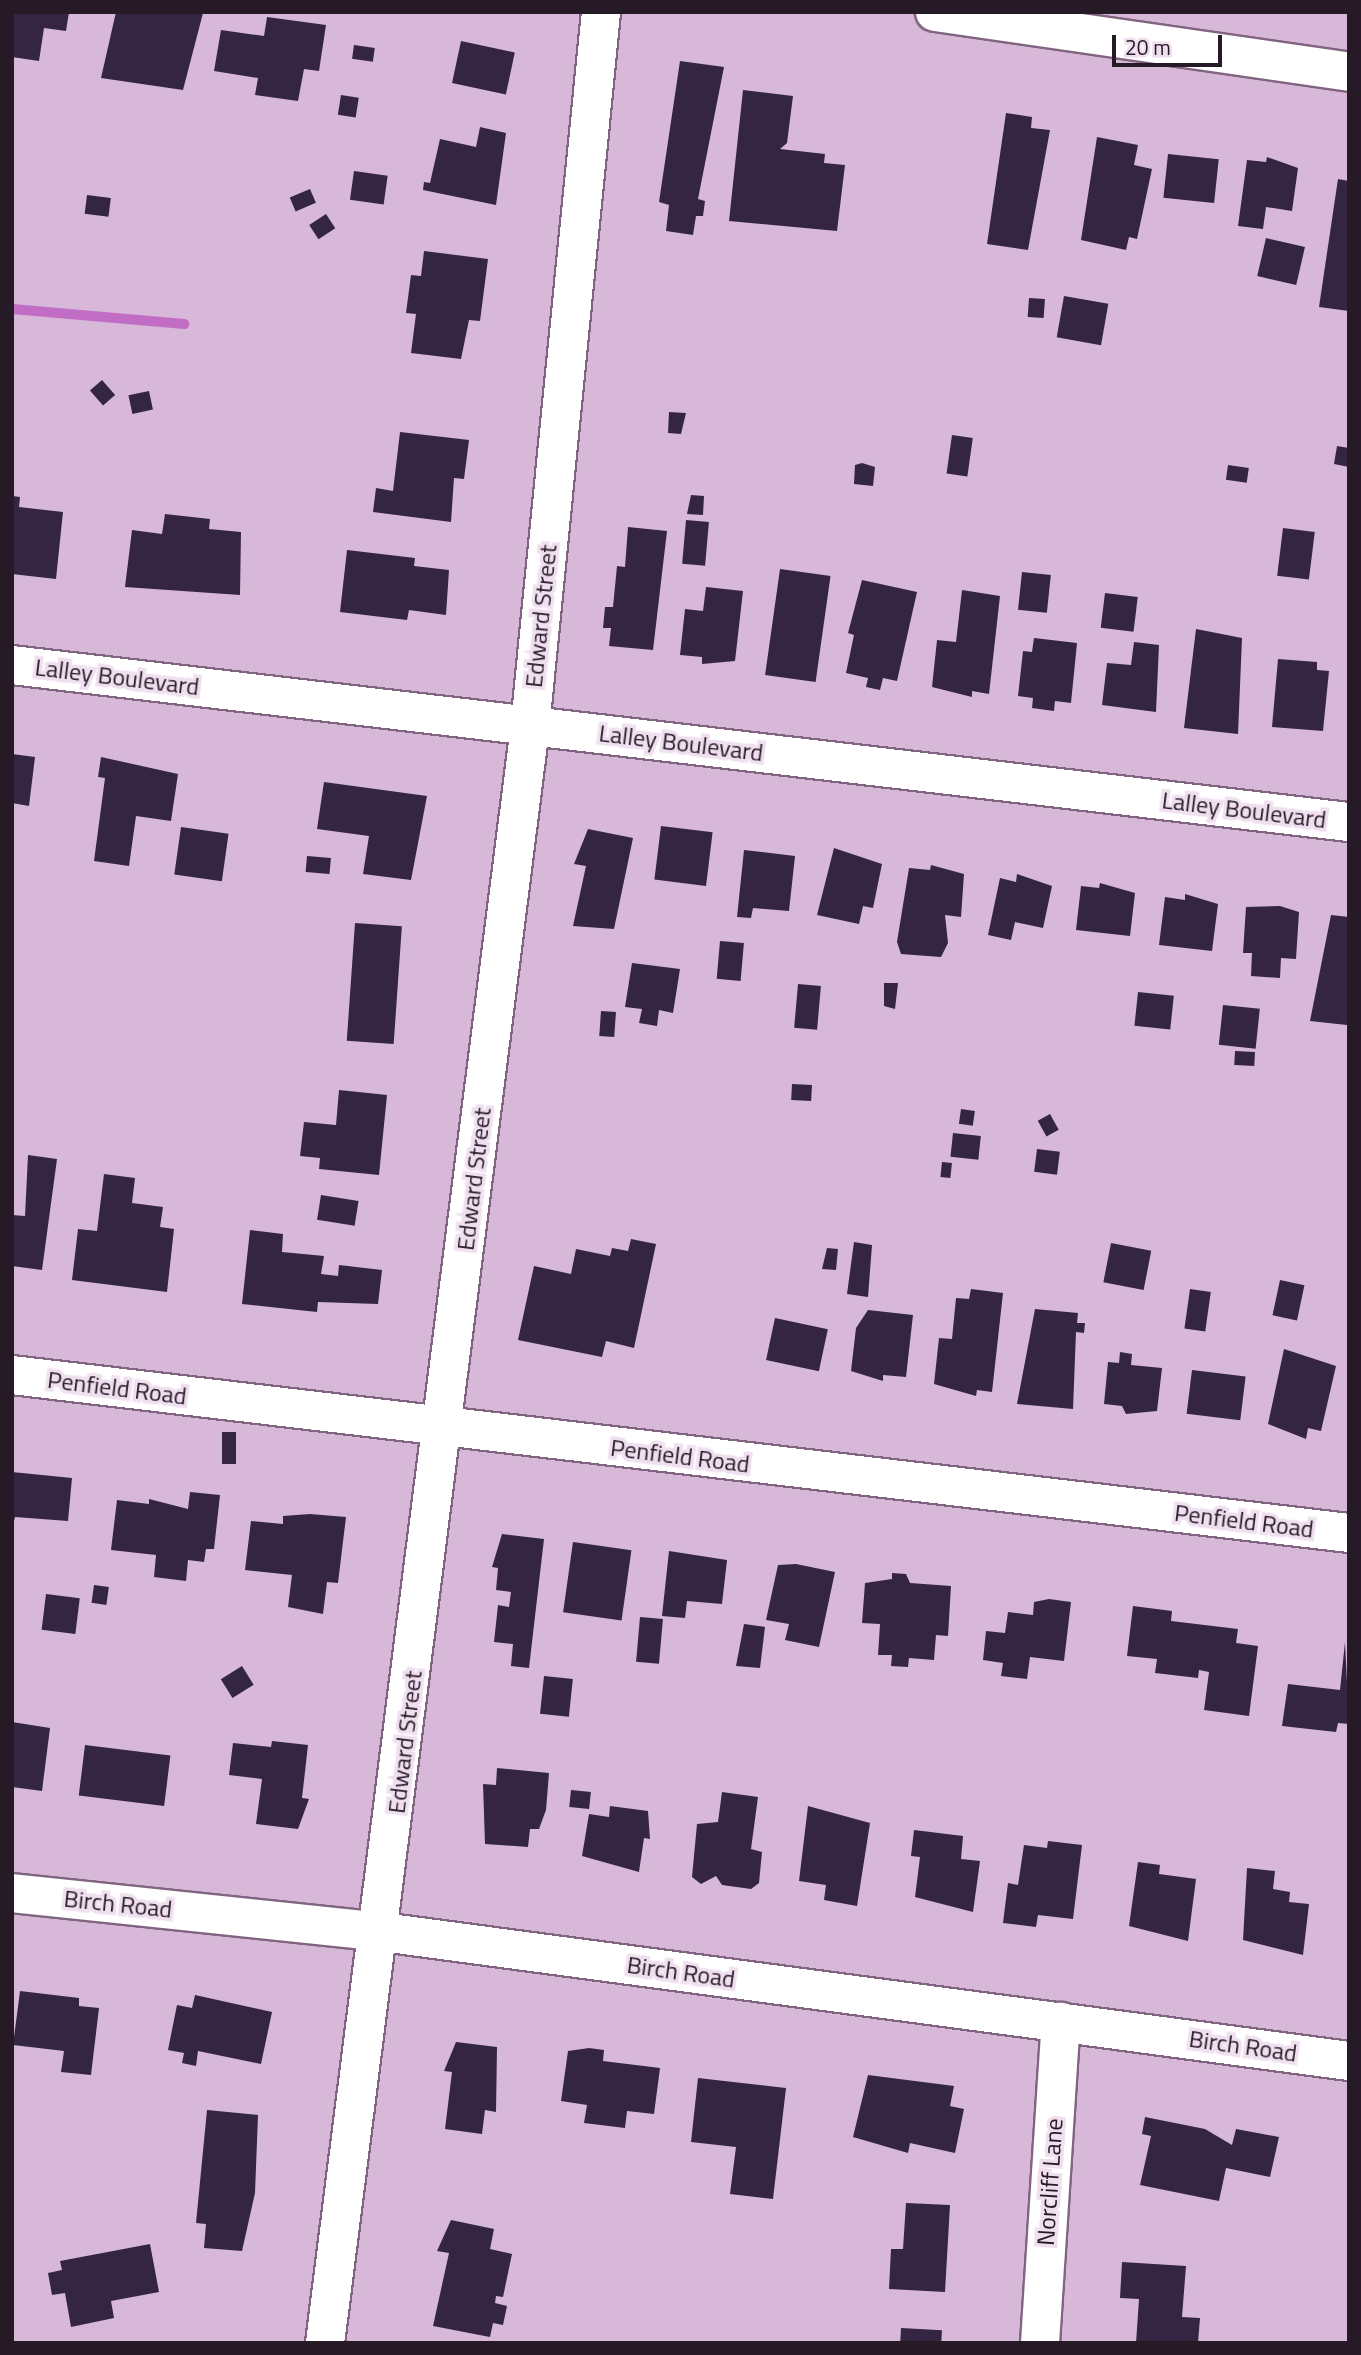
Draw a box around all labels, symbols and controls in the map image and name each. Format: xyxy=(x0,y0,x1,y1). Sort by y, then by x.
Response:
scale bar xyxy=(1116,21,1226,65)
text: 20 m xyxy=(1125,31,1171,63)
street label: Edward Street xyxy=(519,543,563,689)
street label: Lalley Boulevard xyxy=(33,653,201,701)
street label: Lalley Boulevard xyxy=(597,719,765,767)
street label: Lalley Boulevard xyxy=(1160,786,1328,834)
street label: Edward Street xyxy=(451,1106,497,1252)
street label: Penfield Road xyxy=(46,1365,188,1411)
street label: Penfield Road xyxy=(609,1433,751,1479)
street label: Penfield Road xyxy=(1173,1498,1315,1544)
street label: Edward Street xyxy=(382,1669,428,1815)
street label: Birch Road xyxy=(62,1884,174,1924)
street label: Birch Road xyxy=(625,1950,737,1994)
street label: Birch Road xyxy=(1187,2024,1299,2068)
street label: Norcliff Lane xyxy=(1031,2117,1069,2247)

